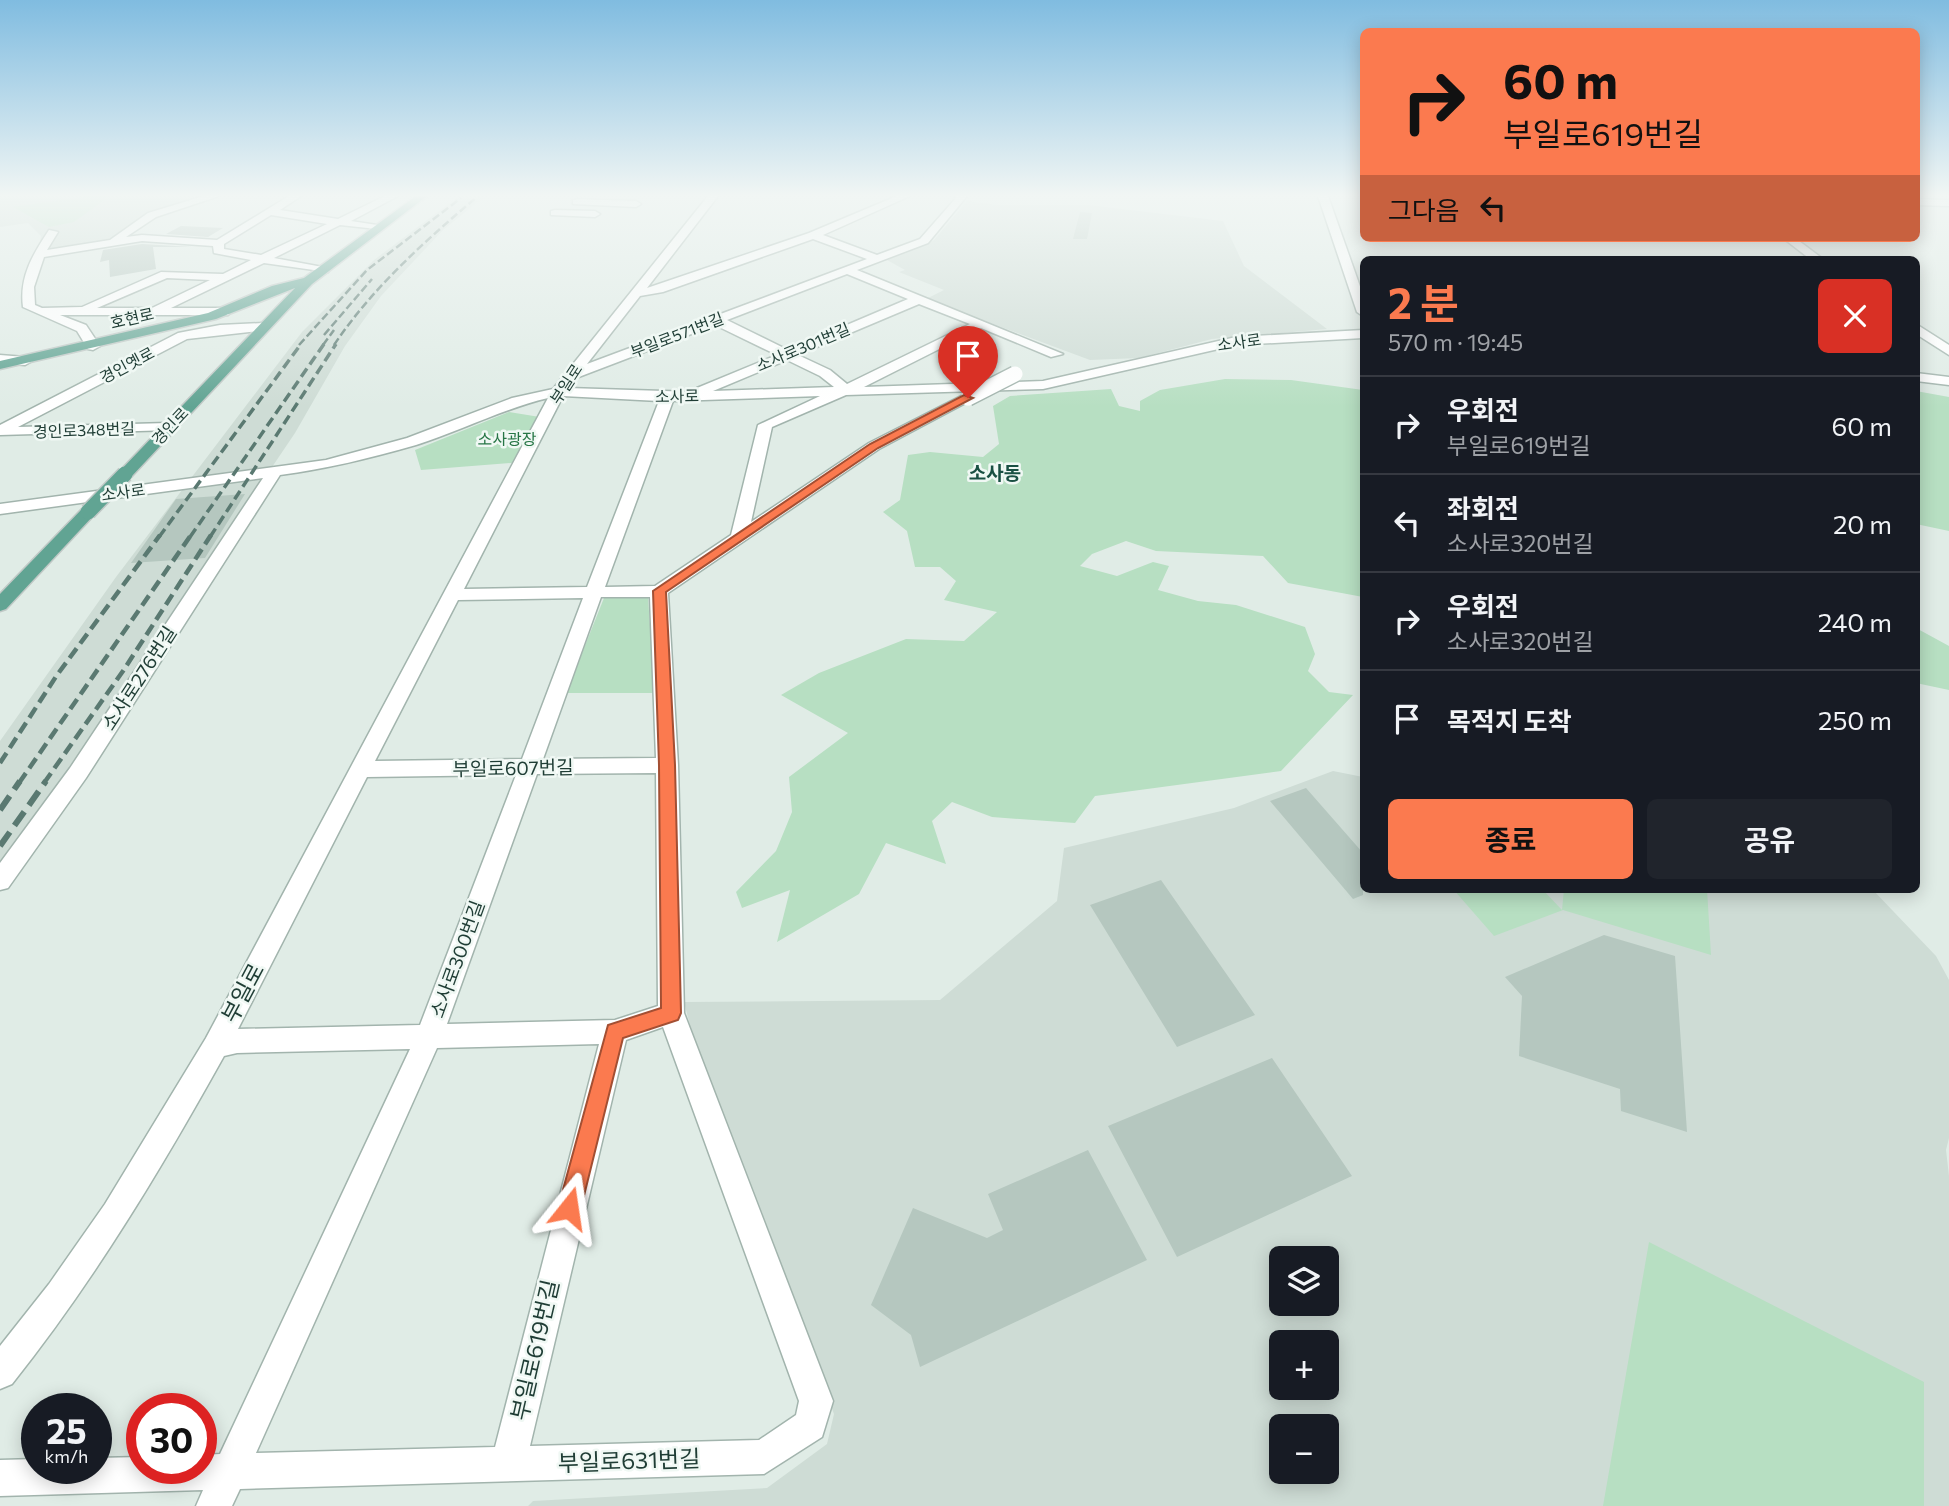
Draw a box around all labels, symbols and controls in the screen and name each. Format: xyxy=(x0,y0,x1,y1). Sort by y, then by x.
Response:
text: 60 m xyxy=(1503,49,1618,109)
icon: right xyxy=(1388,56,1479,147)
text: 부일로619번길 xyxy=(1503,113,1703,153)
icon: left xyxy=(1474,189,1512,227)
text: 그다음 xyxy=(1388,194,1460,225)
text: 2 분 xyxy=(1388,276,1459,328)
button: close xyxy=(1818,279,1892,353)
street label: 호현로 xyxy=(108,303,156,332)
street label: 부일로571번길 xyxy=(628,308,726,361)
street label: 소사로301번길 xyxy=(753,318,853,375)
pin xyxy=(938,326,998,398)
text: 570 m · 19:45 xyxy=(1388,328,1523,356)
street label: 소사로 xyxy=(1216,329,1262,354)
icon: arrive xyxy=(949,337,987,375)
street label: 경인옛로 xyxy=(96,342,157,387)
street label: 부일로 xyxy=(546,360,586,407)
street label: 소사로 xyxy=(655,386,700,405)
text: 우회전 xyxy=(1447,394,1519,425)
street label: 경인로 xyxy=(148,403,192,448)
icon: right xyxy=(1388,406,1426,444)
text: 60 m xyxy=(1832,410,1892,441)
street label: 경인로348번길 xyxy=(33,418,135,441)
park label: 소사광장 xyxy=(478,429,537,448)
text: 부일로619번길 xyxy=(1447,431,1591,459)
district label: 소사동 xyxy=(969,461,1021,484)
street label: 소사로 xyxy=(100,479,146,504)
text: 좌회전 xyxy=(1447,492,1519,523)
icon: left xyxy=(1388,504,1426,542)
text: 20 m xyxy=(1833,508,1892,539)
text: 소사로320번길 xyxy=(1447,529,1594,557)
text: 우회전 xyxy=(1447,590,1519,621)
icon: right xyxy=(1388,602,1426,640)
text: 240 m xyxy=(1818,606,1892,637)
street label: 소사로276번길 xyxy=(96,621,181,734)
text: 소사로320번길 xyxy=(1447,627,1594,655)
icon: arrive xyxy=(1388,700,1426,738)
text: 250 m xyxy=(1818,704,1892,735)
text: 목적지 도착 xyxy=(1447,705,1572,736)
street label: 부일로607번길 xyxy=(452,755,574,780)
button: 종료 xyxy=(1388,799,1633,879)
button: 공유 xyxy=(1647,799,1892,879)
street label: 소사로300번길 xyxy=(425,897,488,1021)
street label: 부일로 xyxy=(215,958,269,1027)
position arrow xyxy=(532,1171,606,1245)
map controls xyxy=(1269,1246,1339,1484)
button: layers xyxy=(1269,1246,1339,1316)
street label: 부일로619번길 xyxy=(504,1277,564,1423)
button: + xyxy=(1269,1330,1339,1400)
speed limit sign: 30 xyxy=(126,1393,217,1484)
text: 25 xyxy=(46,1408,87,1451)
button: − xyxy=(1269,1414,1339,1484)
street label: 부일로631번길 xyxy=(557,1444,701,1476)
text: km/h xyxy=(45,1445,88,1467)

